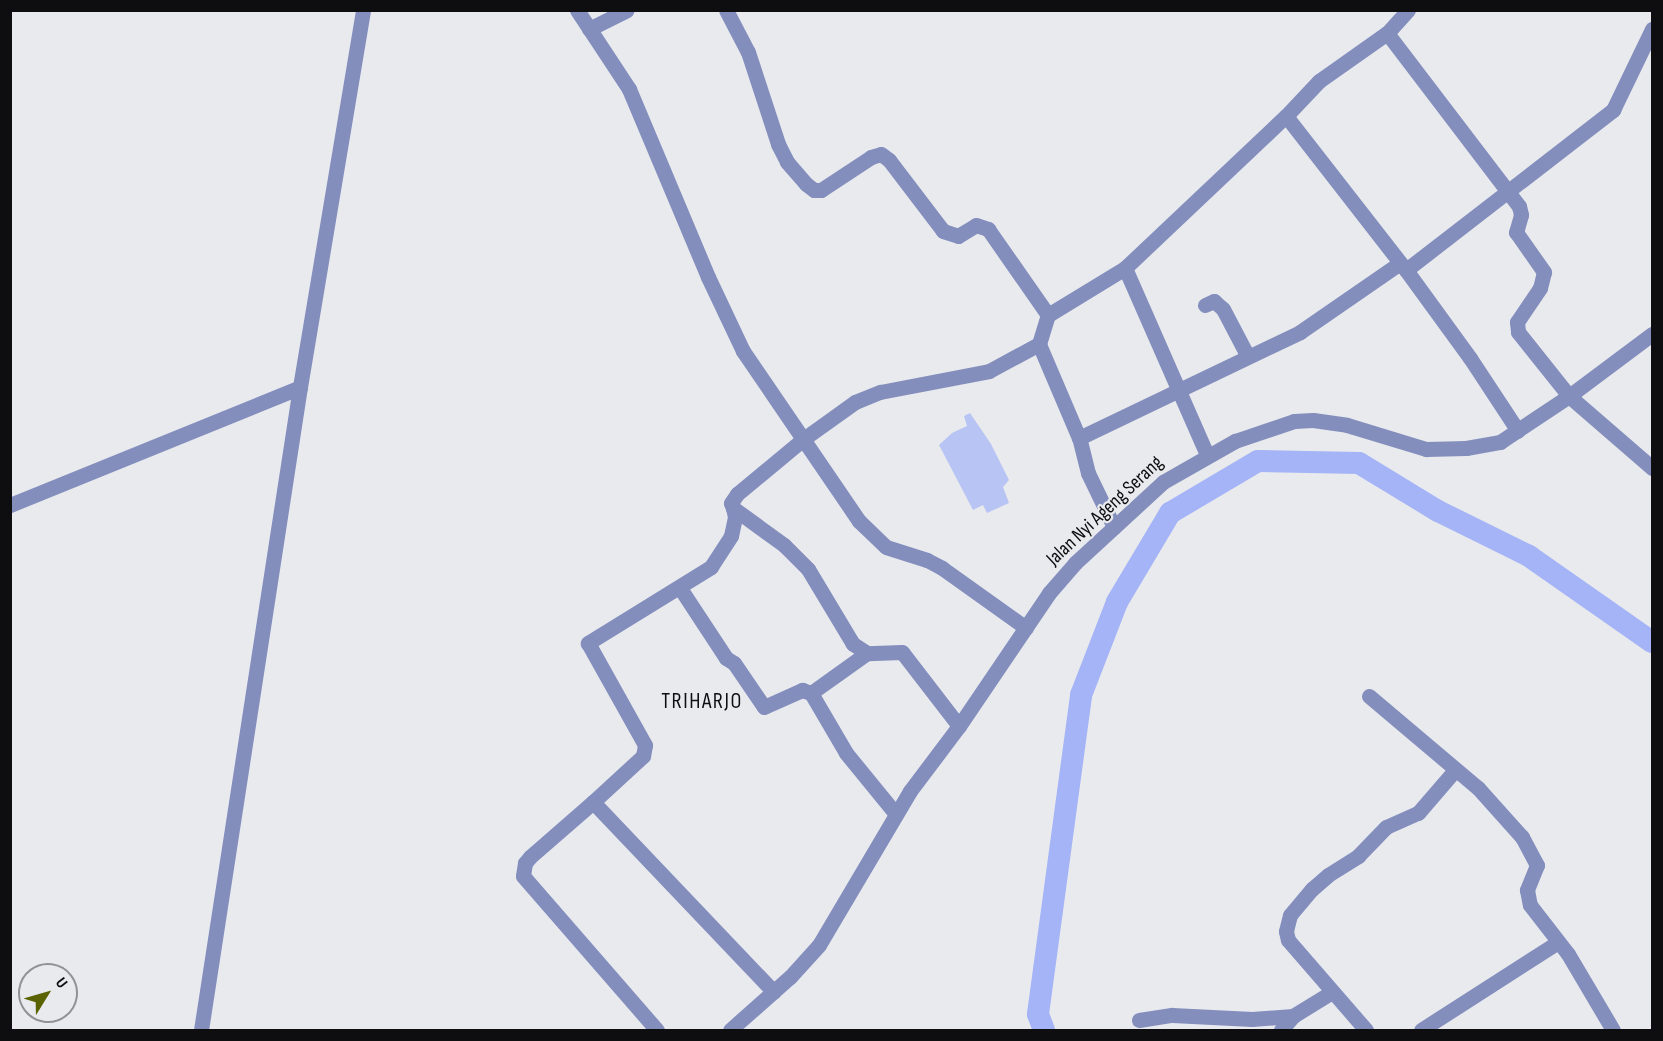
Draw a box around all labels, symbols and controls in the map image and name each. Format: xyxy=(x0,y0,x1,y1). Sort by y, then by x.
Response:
street label: Jalan Nyi Ageng Serang xyxy=(1042,451,1168,571)
district label: TRIHARJO xyxy=(661,689,743,715)
north arrow xyxy=(18,963,78,1023)
text: U xyxy=(51,974,71,992)

